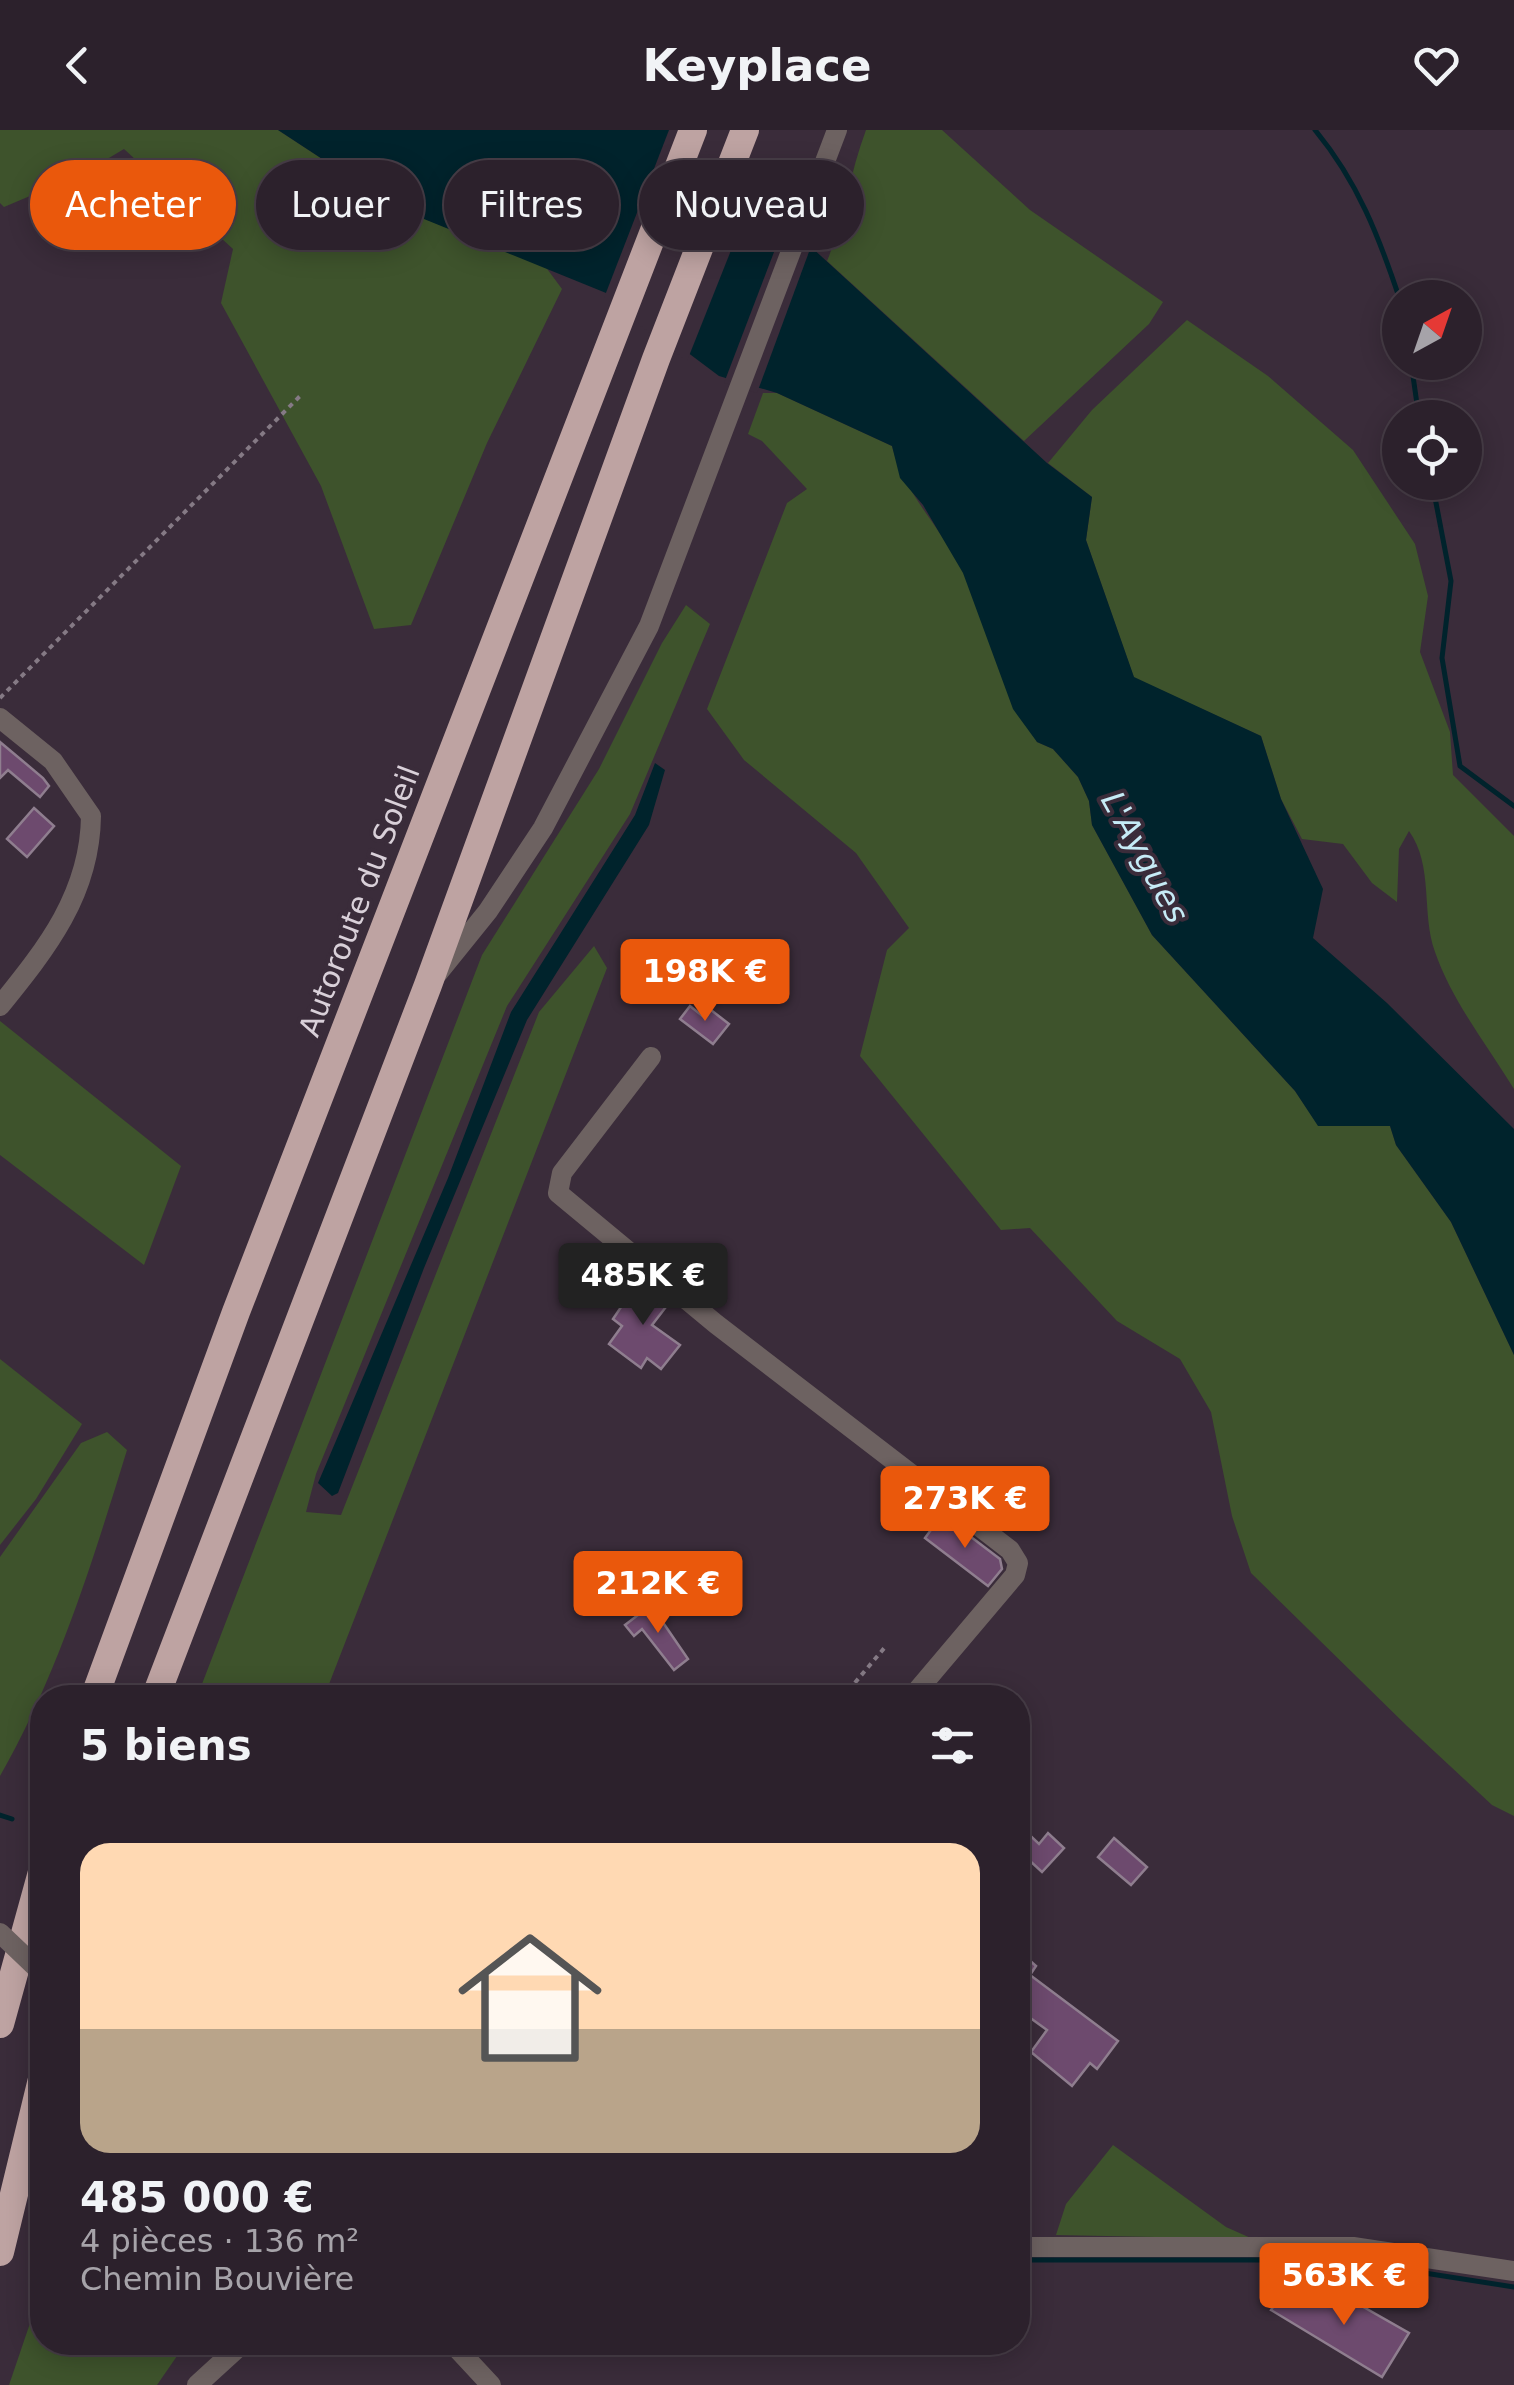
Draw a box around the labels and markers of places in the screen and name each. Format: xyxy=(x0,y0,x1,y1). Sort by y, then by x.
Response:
pin: 198K € xyxy=(624,939,786,1024)
pin: 485K € xyxy=(562,1243,724,1328)
pin: 273K € xyxy=(884,1466,1046,1551)
pin: 212K € xyxy=(577,1551,739,1636)
pin: 563K € xyxy=(1263,2243,1425,2328)

